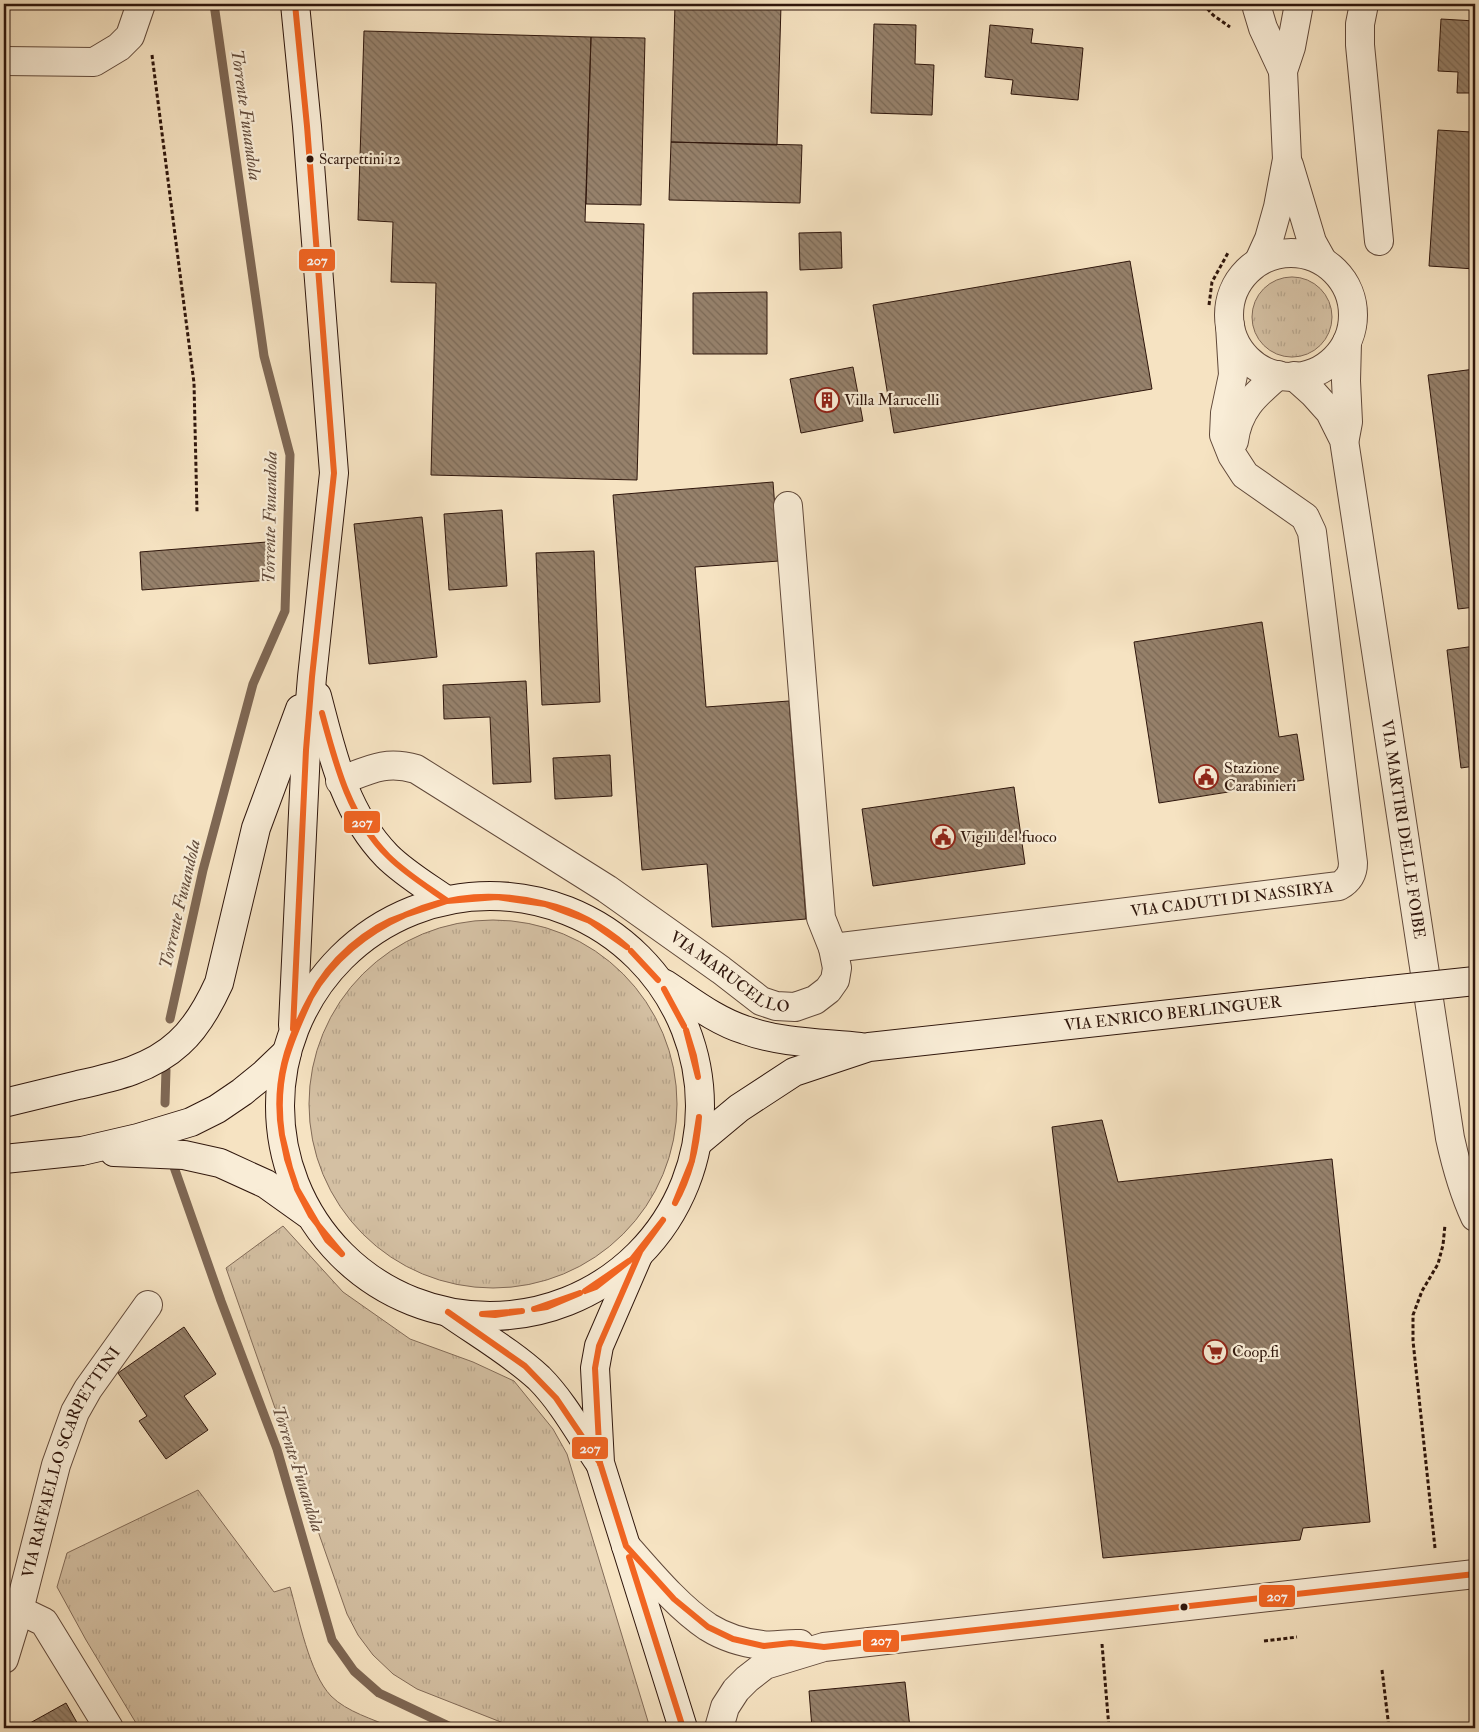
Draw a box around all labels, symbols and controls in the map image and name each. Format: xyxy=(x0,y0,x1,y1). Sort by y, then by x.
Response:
water label: Torrente Funandola xyxy=(225,48,267,182)
place label: Scarpettini 12 xyxy=(319,150,401,170)
marker: Scarpettini 12 xyxy=(305,154,315,164)
line badge: 207 xyxy=(298,248,336,272)
text: 207 xyxy=(307,252,328,269)
building icon: Villa Marucelli xyxy=(814,387,840,413)
place label: Villa Marucelli xyxy=(844,390,939,410)
water label: Torrente Funandola xyxy=(257,451,283,583)
street label: VIA MARTIRI DELLE FOIBE xyxy=(1377,718,1430,940)
place label: Stazione Carabinieri xyxy=(1224,758,1296,796)
public building icon: Stazione Carabinieri xyxy=(1193,764,1219,790)
line badge: 207 xyxy=(343,810,381,834)
text: 207 xyxy=(352,814,373,831)
public building icon: Vigili del fuoco xyxy=(930,824,956,850)
place label: Vigili del fuoco xyxy=(960,827,1057,847)
water label: Torrente Funandola xyxy=(154,837,206,971)
street label: VIA CADUTI DI NASSIRYA xyxy=(1129,877,1335,921)
street label: VIA MARUCELLO xyxy=(666,927,790,1017)
street label: VIA ENRICO BERLINGUER xyxy=(1063,992,1283,1036)
supermarket icon: Coop.fi xyxy=(1202,1339,1228,1365)
place label: Coop.fi xyxy=(1232,1342,1279,1363)
street label: VIA RAFFAELLO SCARPETTINI xyxy=(18,1343,125,1580)
water label: Torrente Funandola xyxy=(267,1403,329,1535)
line badge: 207 xyxy=(571,1436,609,1460)
text: 207 xyxy=(580,1440,601,1457)
line badge: 207 xyxy=(1258,1584,1296,1608)
text: 207 xyxy=(1267,1588,1288,1605)
unlabelled marker xyxy=(1179,1602,1189,1612)
line badge: 207 xyxy=(862,1629,900,1653)
text: 207 xyxy=(871,1632,892,1649)

